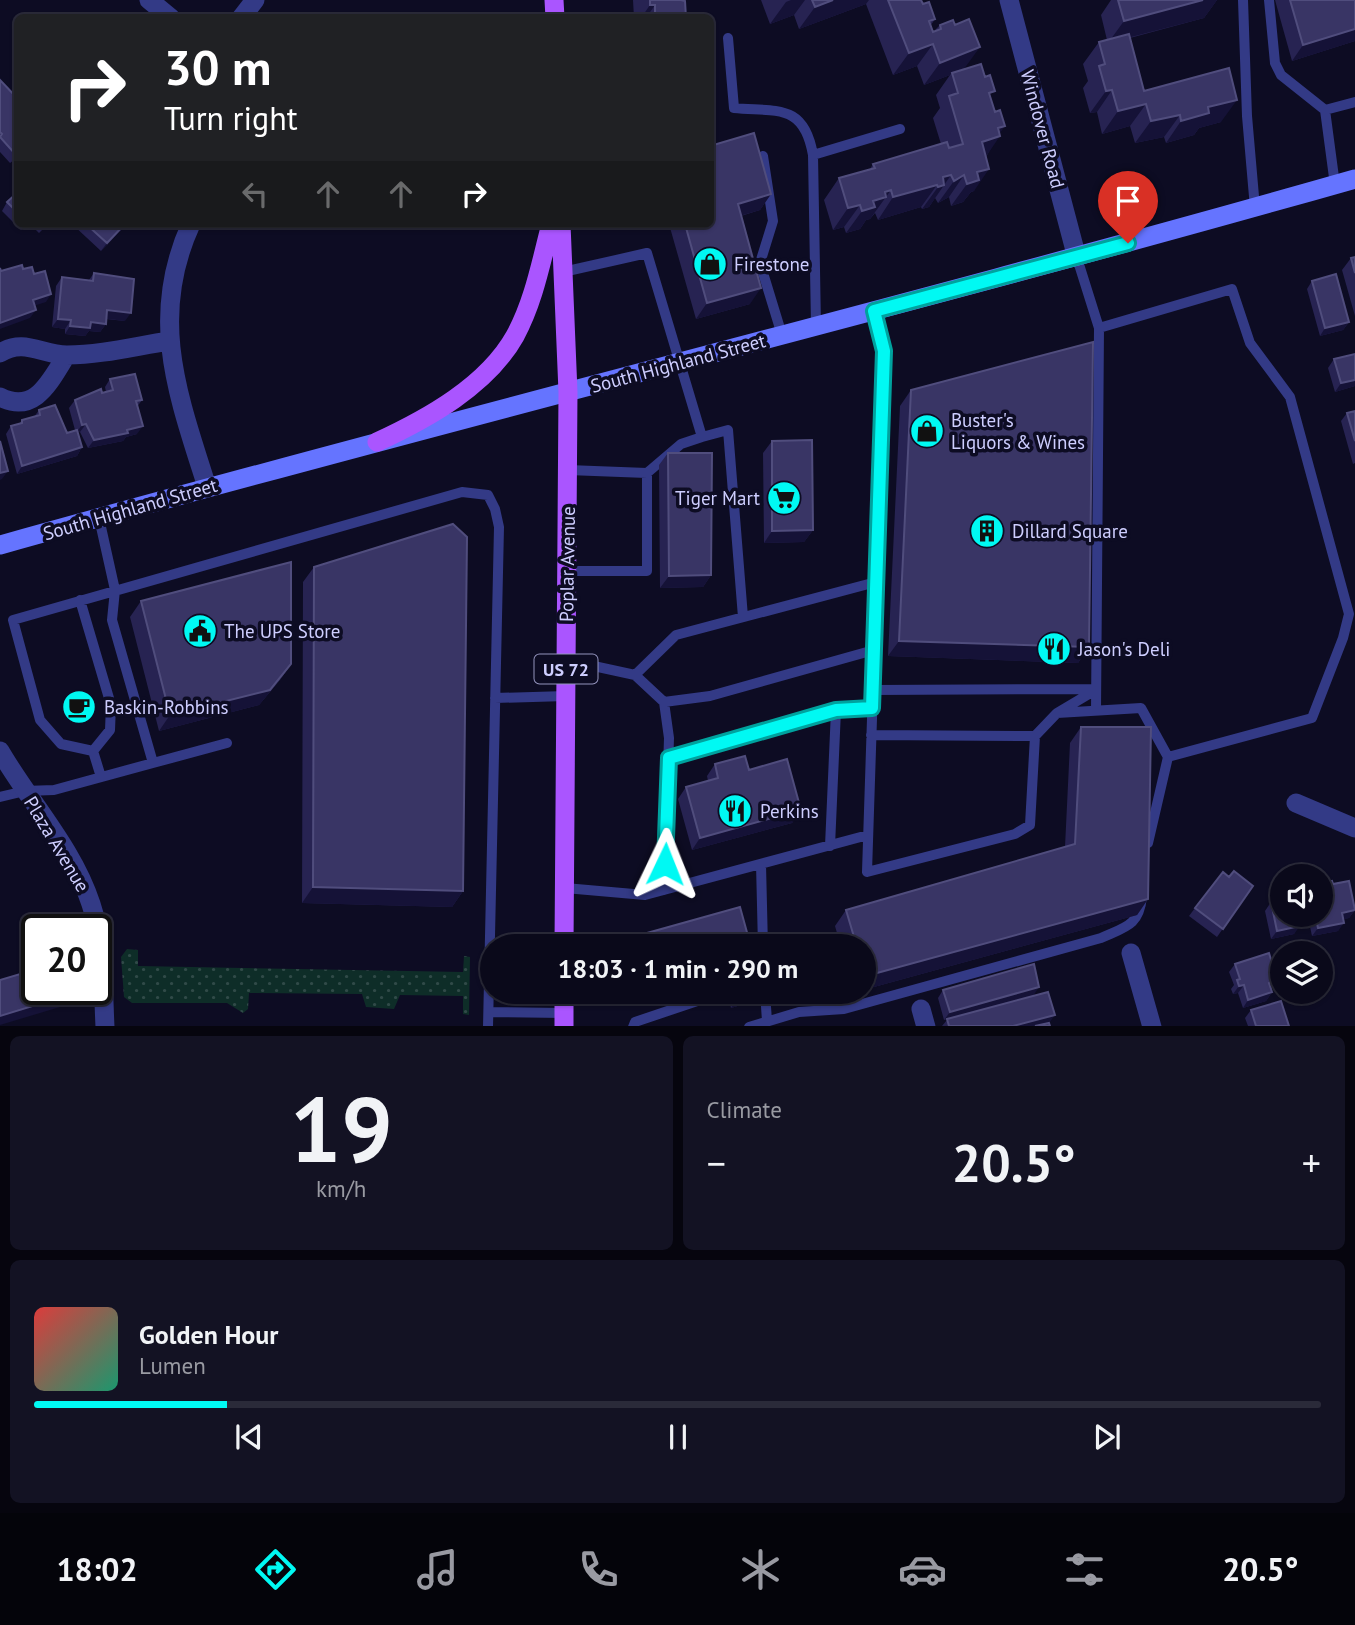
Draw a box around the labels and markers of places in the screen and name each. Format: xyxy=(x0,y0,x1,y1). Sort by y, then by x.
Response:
pin xyxy=(1098,171,1158,243)
shop icon: Firestone xyxy=(691,245,729,283)
place label: Firestone xyxy=(734,252,810,276)
place label: Buster's Liquors & Wines xyxy=(951,408,1085,454)
shop icon: Buster's Liquors & Wines xyxy=(908,412,946,450)
supermarket icon: Tiger Mart xyxy=(765,479,803,517)
place label: Tiger Mart xyxy=(675,486,761,510)
building icon: Dillard Square xyxy=(968,512,1006,550)
place label: Dillard Square xyxy=(1012,519,1128,543)
public building icon: The UPS Store xyxy=(181,612,219,650)
place label: The UPS Store xyxy=(224,619,340,643)
restaurant icon: Jason's Deli xyxy=(1035,630,1073,668)
place label: Jason's Deli xyxy=(1077,637,1170,661)
cafe icon: Baskin-Robbins xyxy=(60,688,98,726)
place label: Baskin-Robbins xyxy=(104,695,229,719)
restaurant icon: Perkins xyxy=(716,792,754,830)
place label: Perkins xyxy=(760,799,819,823)

